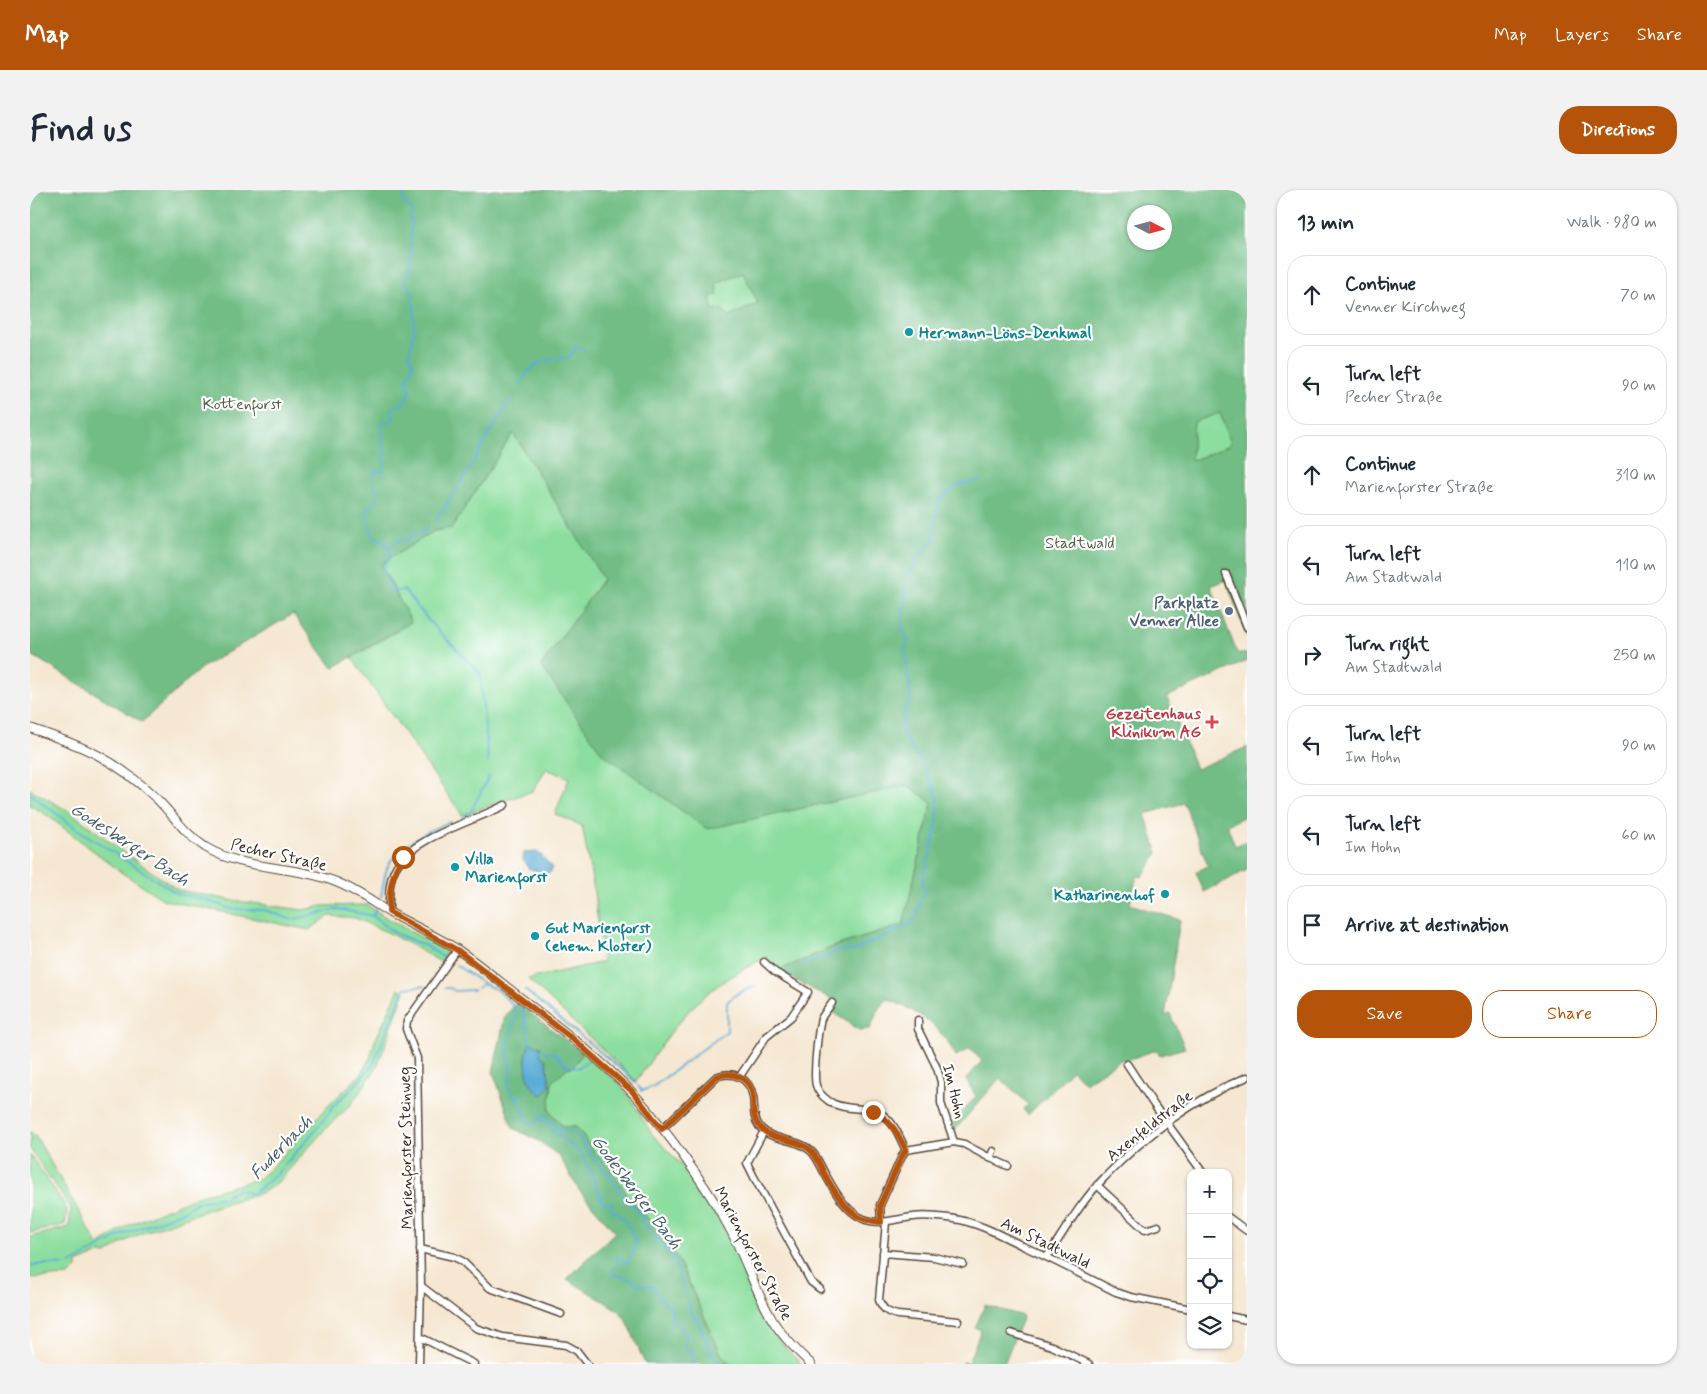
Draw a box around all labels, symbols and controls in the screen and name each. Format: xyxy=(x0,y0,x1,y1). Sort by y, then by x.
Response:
text: Map xyxy=(25,20,69,51)
text: Map xyxy=(1494,23,1527,47)
text: Layers xyxy=(1555,23,1609,47)
text: Share xyxy=(1637,23,1682,47)
button: Directions xyxy=(1559,106,1677,154)
text: Find us xyxy=(30,107,132,153)
north arrow xyxy=(1127,205,1172,250)
text: 13 min xyxy=(1297,209,1354,237)
text: Walk · 980 m xyxy=(1567,212,1657,233)
text: Continue xyxy=(1345,272,1416,297)
icon: ahead xyxy=(1298,281,1326,309)
text: 70 m xyxy=(1620,285,1656,306)
text: Venner Kirchweg xyxy=(1345,297,1466,318)
place label: Hermann-Löns-Denkmal xyxy=(919,323,1092,344)
marker: Hermann-Löns-Denkmal xyxy=(903,326,915,338)
text: Turn left xyxy=(1345,362,1421,387)
icon: left xyxy=(1298,371,1326,399)
text: 90 m xyxy=(1622,375,1656,396)
text: Pecher Straße xyxy=(1345,387,1443,408)
park label: Kottenforst xyxy=(202,394,282,417)
text: Continue xyxy=(1345,452,1416,477)
icon: ahead xyxy=(1298,461,1326,489)
text: 310 m xyxy=(1615,465,1656,486)
text: Marienforster Straße xyxy=(1345,477,1494,498)
park label: Stadtwald xyxy=(1045,533,1115,554)
text: Turn left xyxy=(1345,542,1421,567)
icon: left xyxy=(1298,551,1326,579)
text: 110 m xyxy=(1615,555,1656,576)
text: Am Stadtwald xyxy=(1345,567,1442,588)
place label: Parkplatz Venner Allee xyxy=(1130,593,1219,632)
marker: Parkplatz Venner Allee xyxy=(1223,605,1235,617)
text: Turn right xyxy=(1345,632,1429,657)
icon: right xyxy=(1298,641,1326,669)
text: 250 m xyxy=(1613,645,1656,666)
text: Am Stadtwald xyxy=(1345,657,1442,678)
place label: Gezeitenhaus Klinikum AG xyxy=(1106,704,1202,743)
marker: Gezeitenhaus Klinikum AG xyxy=(1205,715,1219,729)
text: Turn left xyxy=(1345,722,1421,747)
icon: left xyxy=(1298,731,1326,759)
text: 90 m xyxy=(1622,735,1656,756)
text: Im Hohn xyxy=(1345,747,1401,768)
water label: Godesberger Bach xyxy=(64,797,194,894)
text: Turn left xyxy=(1345,812,1421,837)
icon: left xyxy=(1298,821,1326,849)
text: 60 m xyxy=(1622,825,1656,846)
street label: Pecher Straße xyxy=(229,834,329,877)
text: Im Hohn xyxy=(1345,837,1401,858)
route start xyxy=(392,846,415,869)
place label: Villa Marienforst xyxy=(465,849,548,890)
marker: Villa Marienforst xyxy=(449,861,461,873)
place label: Katharinenhof xyxy=(1054,885,1155,906)
marker: Katharinenhof xyxy=(1159,888,1171,900)
icon: arrive xyxy=(1298,911,1326,939)
text: Arrive at destination xyxy=(1345,913,1509,938)
place label: Gut Marienforst (ehem. Kloster) xyxy=(545,918,651,957)
marker: Gut Marienforst (ehem. Kloster) xyxy=(529,930,541,942)
button: Save xyxy=(1297,990,1472,1038)
button: Share xyxy=(1482,990,1657,1038)
street label: Im Hohn xyxy=(937,1062,970,1121)
street label: Marienforster Steinweg xyxy=(395,1066,420,1229)
street label: Axenfeldstraße xyxy=(1103,1086,1197,1166)
route end xyxy=(862,1101,885,1124)
water label: Fuderbach xyxy=(245,1110,319,1185)
water label: Godesberger Bach xyxy=(584,1131,687,1256)
map controls xyxy=(1187,1169,1232,1349)
button: + xyxy=(1187,1169,1232,1214)
street label: Marienforster Straße xyxy=(707,1183,797,1325)
street label: Am Stadtwald xyxy=(997,1213,1094,1274)
button: − xyxy=(1187,1214,1232,1259)
button: locate xyxy=(1187,1259,1232,1304)
button: layers xyxy=(1187,1304,1232,1349)

